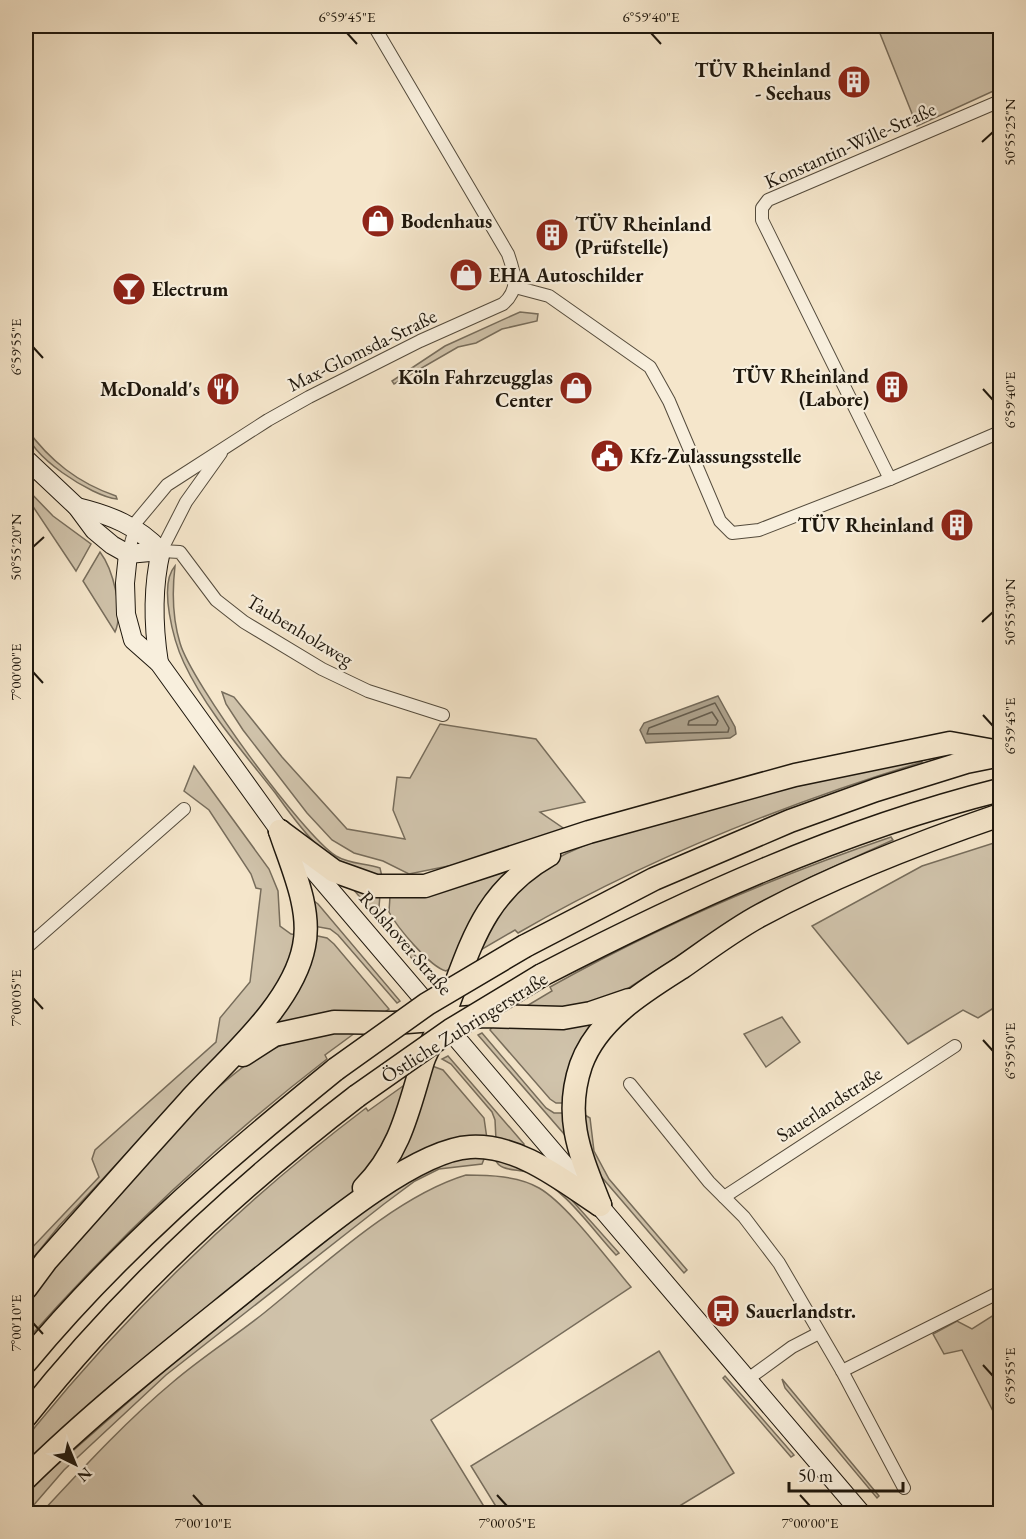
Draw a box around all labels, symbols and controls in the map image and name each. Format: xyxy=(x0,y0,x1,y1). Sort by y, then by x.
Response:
text: 6°59'45"E xyxy=(319,7,376,26)
text: 6°59'40"E xyxy=(623,7,680,26)
place label: TÜV Rheinland - Seehaus xyxy=(695,57,831,106)
building icon: TÜV Rheinland - Seehaus xyxy=(836,64,872,100)
street label: Konstantin-Wille-Straße xyxy=(760,95,940,194)
text: 50°55'25"N xyxy=(1000,98,1019,166)
shop icon: Bodenhaus xyxy=(360,203,396,239)
place label: Bodenhaus xyxy=(401,208,492,234)
place label: TÜV Rheinland (Prüfstelle) xyxy=(575,211,711,260)
building icon: TÜV Rheinland (Prüfstelle) xyxy=(534,217,570,253)
shop icon: EHA Autoschilder xyxy=(448,257,484,293)
place label: EHA Autoschilder xyxy=(489,262,644,288)
bar icon: Electrum xyxy=(111,271,147,307)
place label: Electrum xyxy=(152,276,228,302)
street label: Max-Glomsda-Straße xyxy=(283,303,441,397)
text: 6°59'55"E xyxy=(6,318,25,375)
place label: TÜV Rheinland (Labore) xyxy=(733,363,869,412)
place label: Köln Fahrzeugglas Center xyxy=(398,364,554,413)
building icon: TÜV Rheinland (Labore) xyxy=(874,369,910,405)
shop icon: Köln Fahrzeugglas Center xyxy=(558,370,594,406)
restaurant icon: McDonald's xyxy=(205,371,241,407)
text: 6°59'40"E xyxy=(1000,371,1019,428)
place label: McDonald's xyxy=(100,376,200,402)
public building icon: Kfz-Zulassungsstelle xyxy=(589,438,625,474)
place label: Kfz-Zulassungsstelle xyxy=(630,443,801,469)
building icon: TÜV Rheinland xyxy=(939,507,975,543)
place label: TÜV Rheinland xyxy=(798,512,934,538)
text: 50°55'20"N xyxy=(6,513,25,581)
text: 50°55'30"N xyxy=(1000,578,1019,646)
street label: Taubenholzweg xyxy=(242,588,359,672)
text: 7°00'00"E xyxy=(6,643,25,700)
text: 6°59'45"E xyxy=(1000,697,1019,754)
street label: Rolshover Straße xyxy=(354,885,459,1001)
street label: Östliche Zubringerstraße xyxy=(376,965,552,1089)
text: 7°00'05"E xyxy=(6,969,25,1026)
text: 6°59'50"E xyxy=(1000,1022,1019,1079)
street label: Sauerlandstraße xyxy=(771,1060,887,1148)
bus stop icon: Sauerlandstr. xyxy=(705,1293,741,1329)
text: 7°00'10"E xyxy=(6,1294,25,1351)
place label: Sauerlandstr. xyxy=(746,1298,856,1324)
text: 6°59'55"E xyxy=(1000,1347,1019,1404)
north arrow xyxy=(45,1434,105,1494)
scale bar xyxy=(789,1455,903,1493)
text: N xyxy=(73,1463,97,1487)
text: 50 m xyxy=(798,1464,833,1487)
text: 7°00'10"E xyxy=(175,1513,232,1532)
text: 7°00'05"E xyxy=(479,1513,536,1532)
text: 7°00'00"E xyxy=(782,1513,839,1532)

